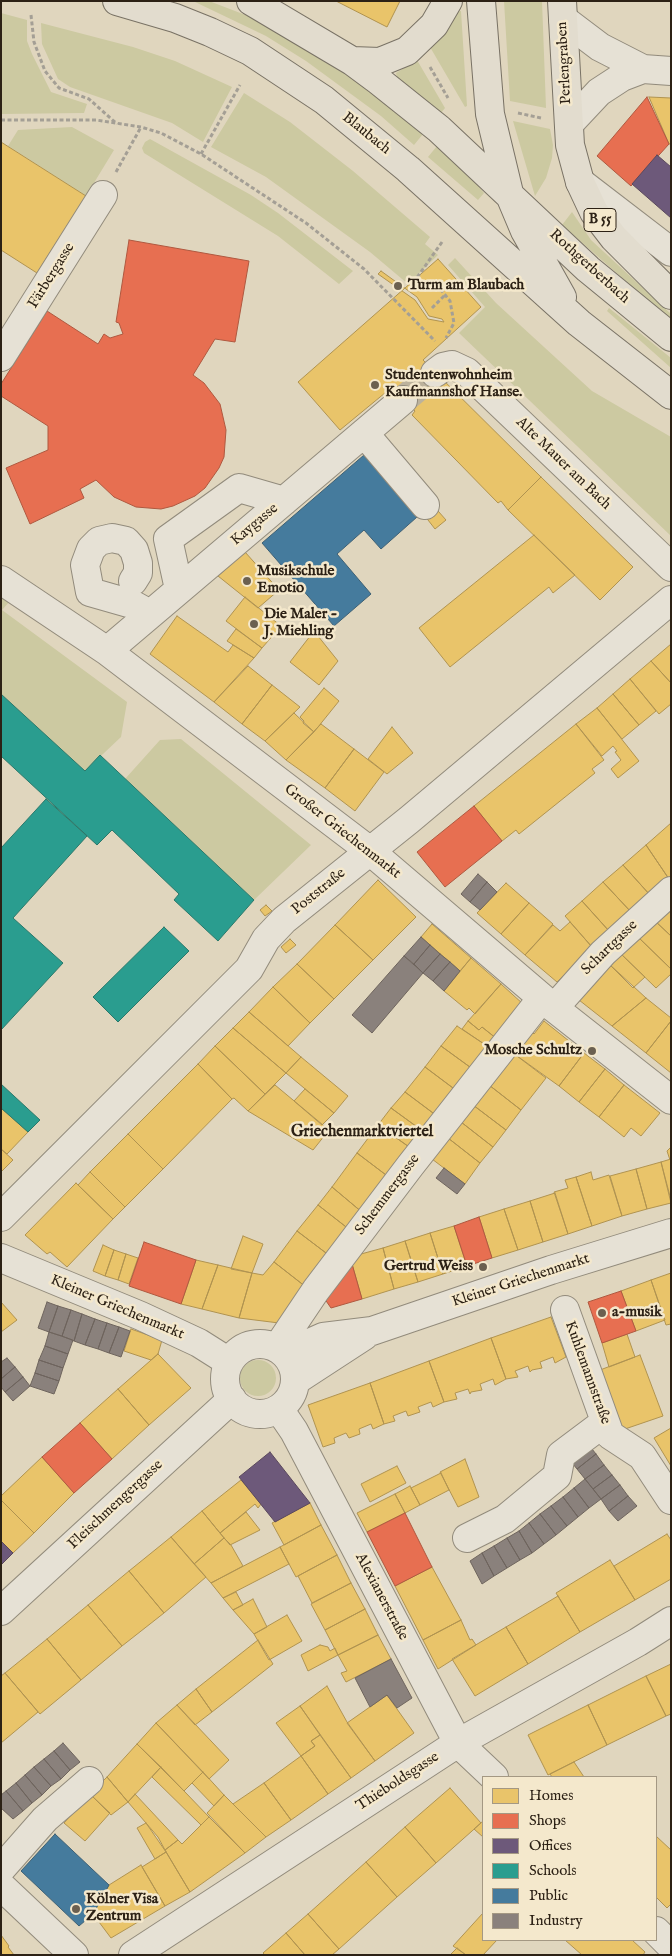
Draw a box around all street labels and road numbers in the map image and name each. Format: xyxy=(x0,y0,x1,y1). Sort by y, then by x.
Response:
street label: Perlengraben xyxy=(554,21,576,105)
street label: Blaubach xyxy=(338,109,394,159)
road number: B 55 xyxy=(584,208,616,232)
street label: Rothgerberbach xyxy=(545,226,633,308)
street label: Färbergasse xyxy=(25,240,79,312)
street label: Alte Mauer am Bach xyxy=(512,414,614,514)
street label: Kaygasse xyxy=(228,500,282,550)
street label: Großer Griechenmarkt xyxy=(280,781,404,883)
street label: Poststraße xyxy=(288,865,350,919)
street label: Schartgasse xyxy=(578,917,642,979)
street label: Schemmergasse xyxy=(352,1151,424,1239)
street label: Kleiner Griechenmarkt xyxy=(450,1250,592,1312)
street label: Kleiner Griechenmarkt xyxy=(47,1272,187,1344)
street label: Kuhlemannstraße xyxy=(560,1319,614,1427)
street label: Fleischmengergasse xyxy=(65,1456,167,1554)
street label: Alexianerstraße xyxy=(350,1550,412,1644)
street label: Thieboldsgasse xyxy=(353,1749,443,1815)

